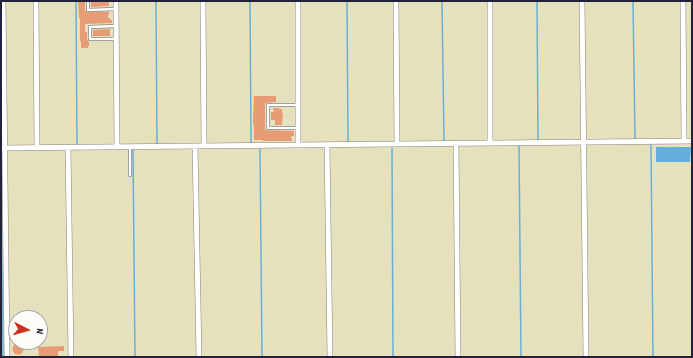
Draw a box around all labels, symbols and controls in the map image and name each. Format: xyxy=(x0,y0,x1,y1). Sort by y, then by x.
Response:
north arrow xyxy=(8,310,48,350)
text: N xyxy=(31,328,47,335)

